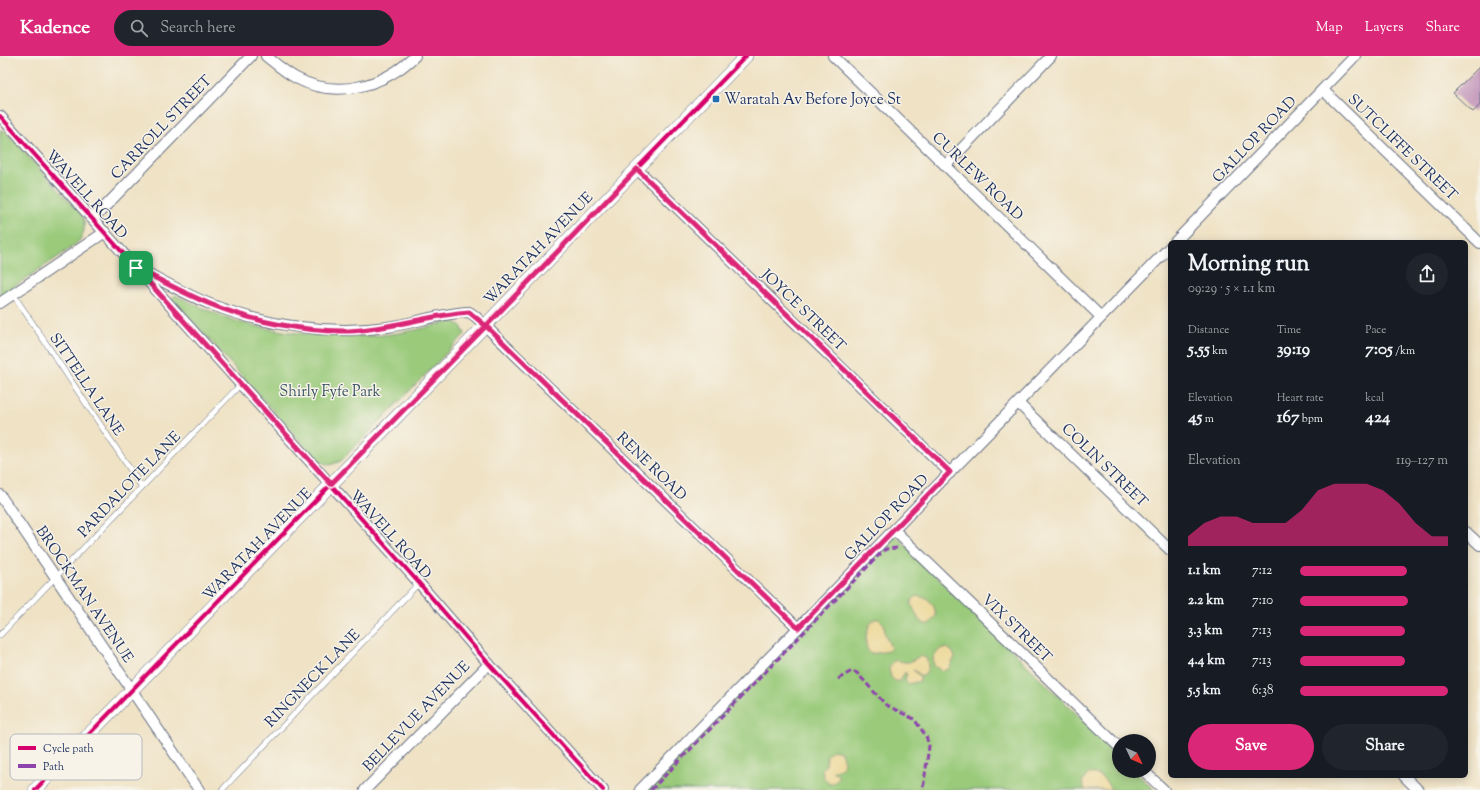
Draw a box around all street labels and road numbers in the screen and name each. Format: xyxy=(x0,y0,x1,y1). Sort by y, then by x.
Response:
street label: CARROLL STREET xyxy=(107,71,218,185)
street label: SUTCLIFFE STREET xyxy=(1342,90,1462,207)
street label: GALLOP ROAD xyxy=(1208,92,1302,188)
street label: CURLEW ROAD xyxy=(927,128,1027,226)
street label: WAVELL ROAD xyxy=(40,146,132,244)
street label: WARATAH AVENUE xyxy=(480,188,598,310)
street label: JOYCE STREET xyxy=(755,265,850,357)
street label: SITTELLA LANE xyxy=(44,329,128,440)
street label: COLIN STREET xyxy=(1056,419,1152,513)
street label: PARDALOTE LANE xyxy=(74,427,186,543)
street label: RENE ROAD xyxy=(611,428,691,506)
street label: GALLOP ROAD xyxy=(840,470,934,566)
street label: WARATAH AVENUE xyxy=(199,484,317,606)
street label: WAVELL ROAD xyxy=(344,486,436,584)
street label: BROCKMAN AVENUE xyxy=(30,522,138,668)
street label: VIX STREET xyxy=(976,590,1056,668)
street label: RINGNECK LANE xyxy=(261,625,366,733)
street label: BELLEVUE AVENUE xyxy=(359,657,476,777)

